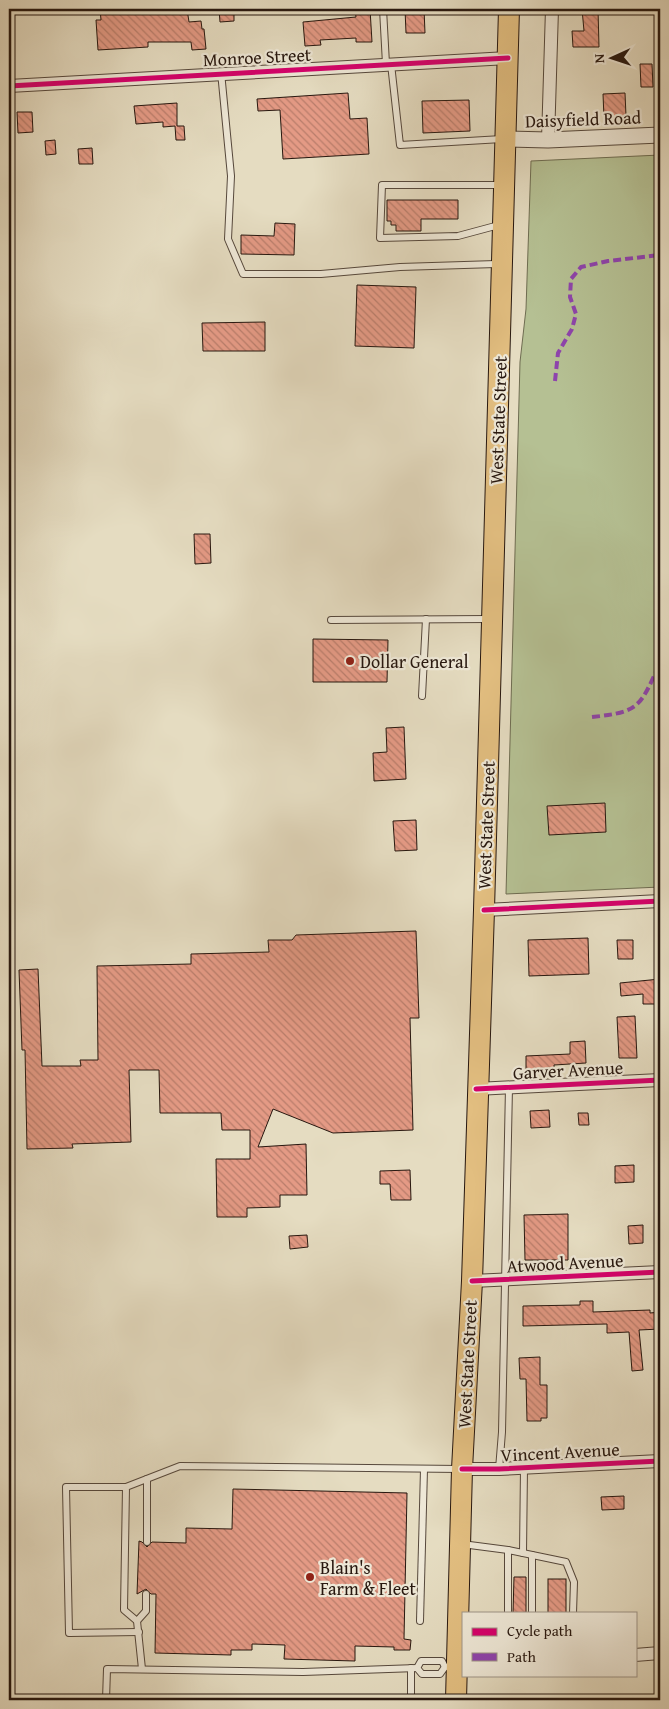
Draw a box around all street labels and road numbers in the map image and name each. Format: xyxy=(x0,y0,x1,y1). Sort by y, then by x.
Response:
street label: Monroe Street xyxy=(202,41,312,73)
street label: Daisyfield Road xyxy=(524,103,642,135)
street label: West State Street xyxy=(482,355,514,485)
street label: West State Street xyxy=(470,760,502,890)
street label: Garver Avenue xyxy=(512,1054,624,1086)
street label: Atwood Avenue xyxy=(506,1246,624,1280)
street label: West State Street xyxy=(450,1299,484,1429)
street label: Vincent Avenue xyxy=(500,1435,620,1469)

